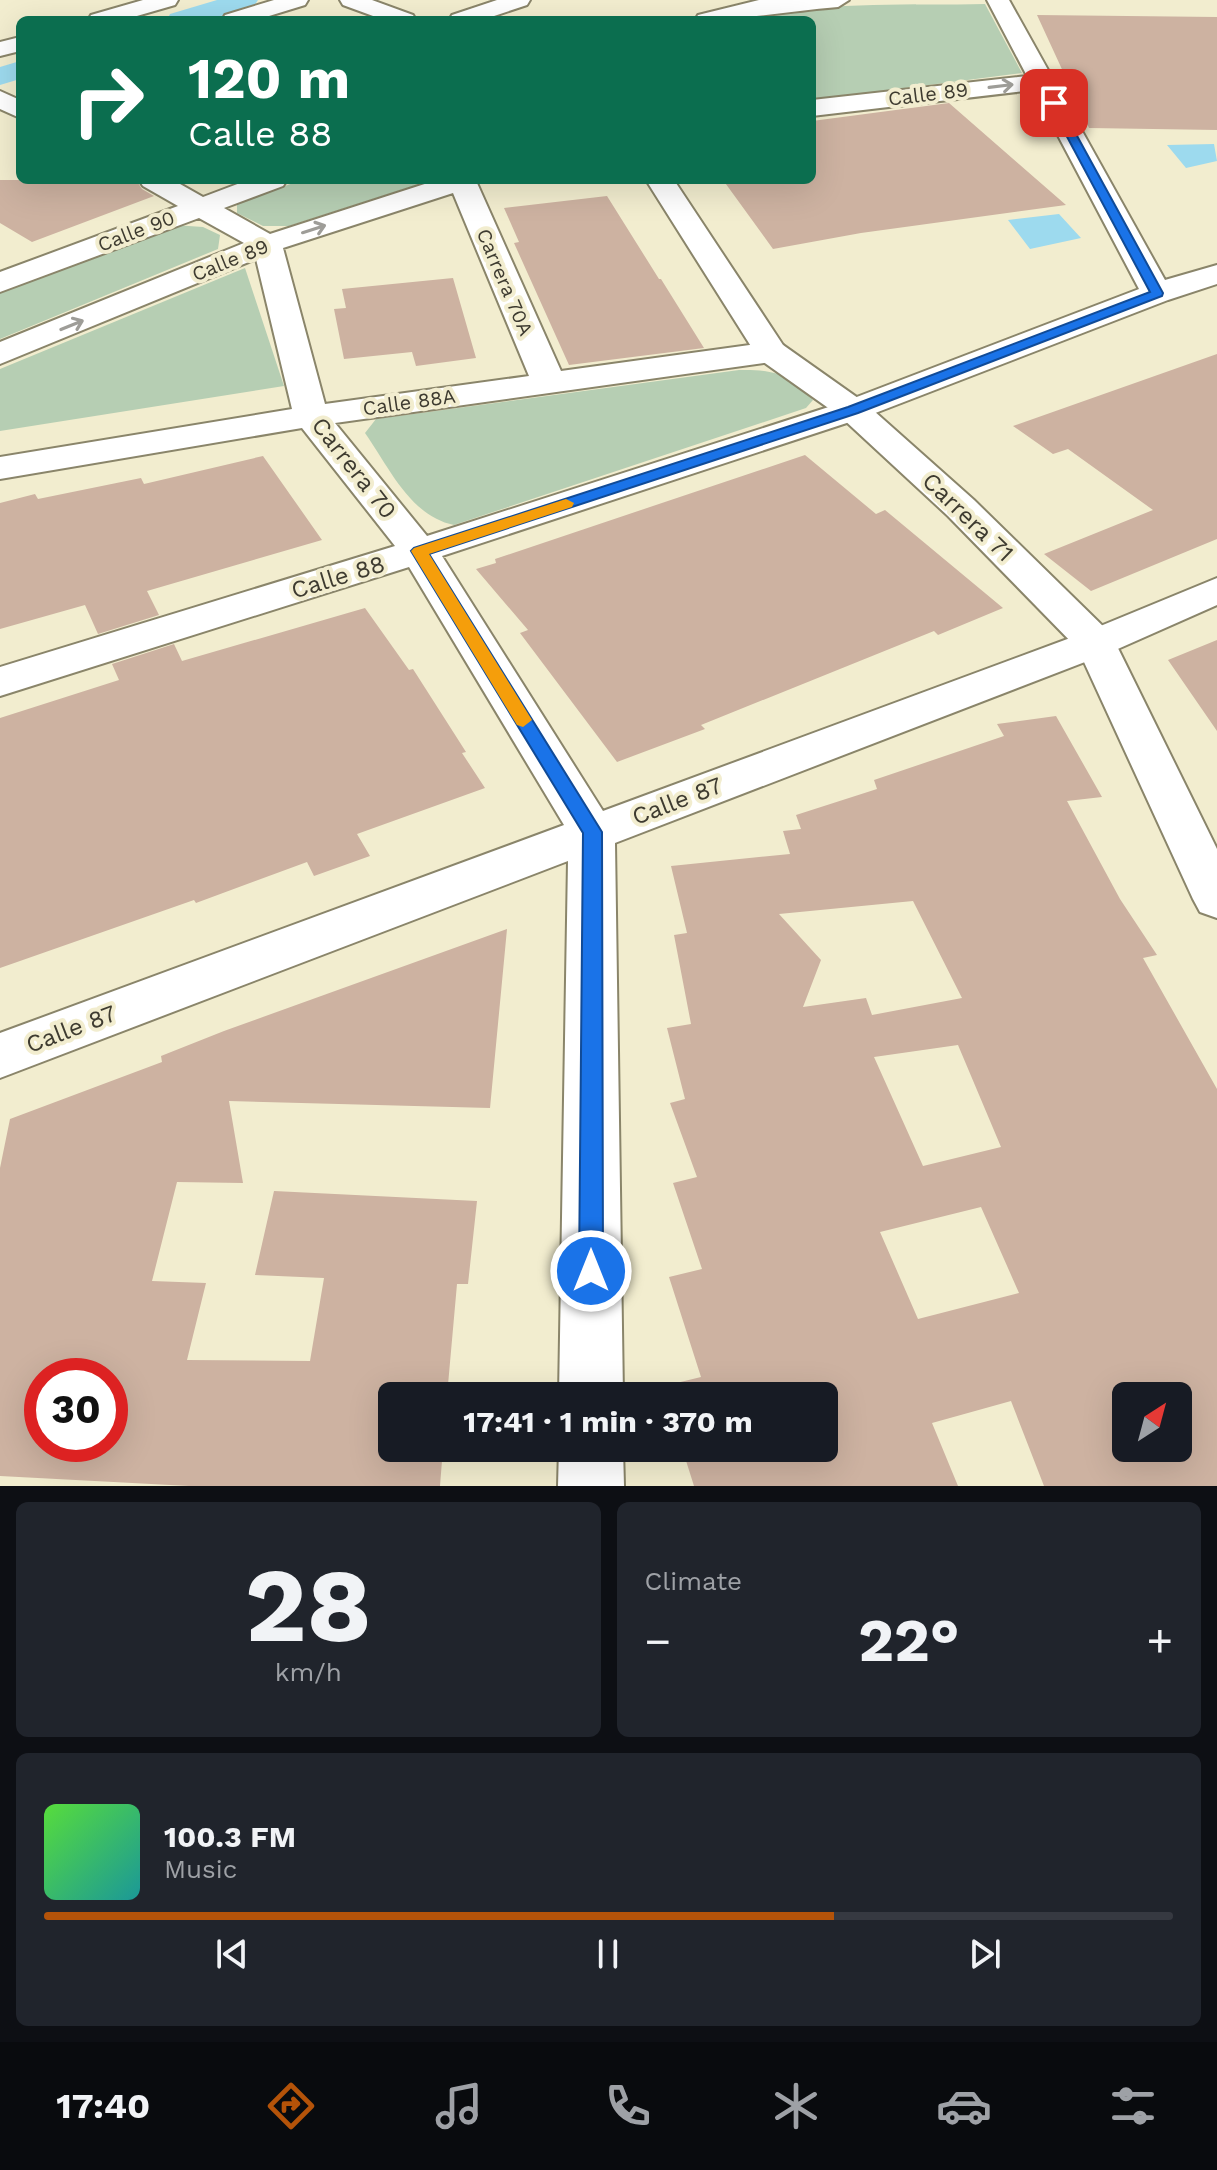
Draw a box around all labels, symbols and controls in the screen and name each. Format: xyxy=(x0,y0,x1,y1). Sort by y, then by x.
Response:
text: 120 m xyxy=(188,46,350,112)
icon: right xyxy=(56,48,160,152)
pin xyxy=(1020,69,1088,137)
street label: Calle 89 xyxy=(887,77,969,111)
one-way arrow xyxy=(987,78,1014,93)
icon: arrive xyxy=(1032,81,1076,125)
text: Calle 88 xyxy=(188,113,333,155)
street label: Calle 90 xyxy=(94,205,178,257)
one-way arrow xyxy=(300,221,326,236)
street label: Carrera 70A xyxy=(472,225,538,339)
street label: Calle 89 xyxy=(188,234,272,286)
one-way arrow xyxy=(59,316,84,331)
street label: Calle 88A xyxy=(361,384,457,420)
street label: Carrera 70 xyxy=(306,412,402,524)
street label: Carrera 71 xyxy=(917,467,1019,567)
street label: Calle 88 xyxy=(288,550,388,604)
street label: Calle 87 xyxy=(628,771,726,831)
street label: Calle 87 xyxy=(22,999,120,1059)
position arrow xyxy=(549,1229,633,1313)
speed limit sign: 30 xyxy=(24,1358,128,1462)
north arrow xyxy=(1112,1382,1192,1462)
map controls xyxy=(1112,1382,1192,1462)
text: 17:41 · 1 min · 370 m xyxy=(463,1404,753,1439)
text: 28 xyxy=(245,1544,372,1666)
text: Climate xyxy=(645,1566,742,1596)
text: 22° xyxy=(858,1605,959,1676)
text: − xyxy=(645,1615,671,1667)
text: + xyxy=(1146,1615,1173,1667)
text: km/h xyxy=(275,1657,342,1687)
text: 100.3 FM xyxy=(164,1819,296,1854)
text: Music xyxy=(164,1854,237,1884)
icon: previous xyxy=(210,1932,254,1976)
icon: pause xyxy=(586,1932,630,1976)
icon: next xyxy=(963,1932,1007,1976)
icon: directions xyxy=(263,2078,319,2134)
icon: music xyxy=(431,2078,487,2134)
icon: phone xyxy=(600,2078,656,2134)
icon: climate xyxy=(768,2078,824,2134)
icon: car xyxy=(936,2078,992,2134)
icon: filters xyxy=(1105,2078,1161,2134)
text: 17:40 xyxy=(56,2085,150,2127)

